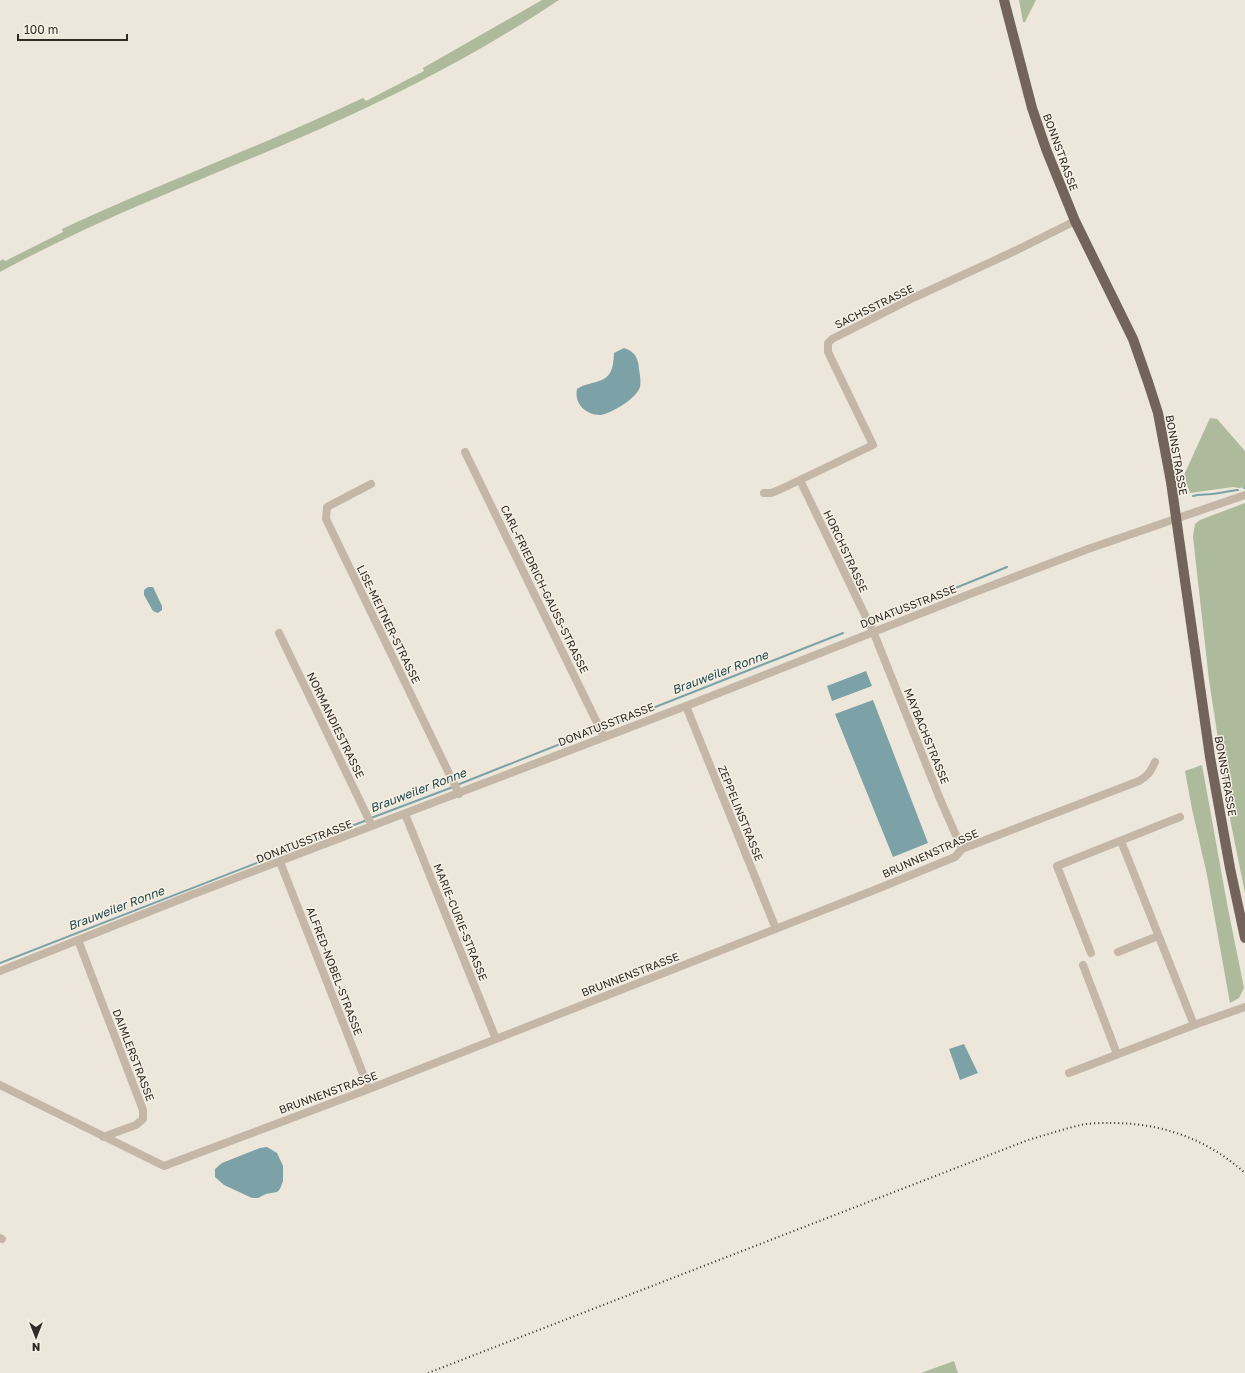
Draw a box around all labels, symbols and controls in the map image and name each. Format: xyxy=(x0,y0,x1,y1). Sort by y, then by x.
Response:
scale bar xyxy=(18,16,127,42)
text: 100 m xyxy=(24,22,58,37)
street label: BONNSTRASSE xyxy=(1041,111,1081,193)
street label: SACHSSTRASSE xyxy=(832,281,916,331)
street label: BONNSTRASSE xyxy=(1164,414,1191,497)
street label: CARL-FRIEDRICH-GAUSS-STRASSE xyxy=(498,503,592,675)
street label: HORCHSTRASSE xyxy=(821,508,871,594)
street label: LISE-MEITNER-STRASSE xyxy=(355,563,423,686)
street label: DONATUSSTRASSE xyxy=(858,582,958,630)
water label: Brauweiler Ronne xyxy=(670,646,771,697)
street label: NORMANDIESTRASSE xyxy=(305,670,367,780)
street label: MAYBACHSTRASSE xyxy=(902,686,952,786)
street label: DONATUSSTRASSE xyxy=(556,700,656,748)
street label: BONNSTRASSE xyxy=(1213,735,1240,818)
street label: ZEPPELINSTRASSE xyxy=(716,763,766,863)
water label: Brauweiler Ronne xyxy=(368,764,469,815)
street label: DONATUSSTRASSE xyxy=(254,817,354,865)
street label: BRUNNENSTRASSE xyxy=(880,826,980,880)
street label: MARIE-CURIE-STRASSE xyxy=(432,861,491,983)
water label: Brauweiler Ronne xyxy=(66,882,167,933)
street label: ALFRED-NOBEL-STRASSE xyxy=(304,905,366,1037)
street label: BRUNNENSTRASSE xyxy=(579,949,681,999)
street label: DAIMLERSTRASSE xyxy=(110,1007,158,1103)
street label: BRUNNENSTRASSE xyxy=(277,1068,379,1116)
north arrow xyxy=(16,1317,56,1357)
text: N xyxy=(32,1341,40,1354)

